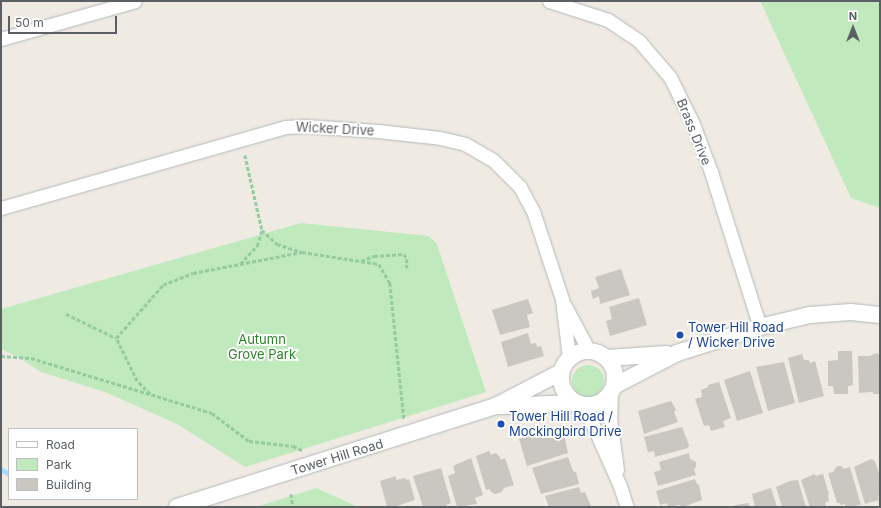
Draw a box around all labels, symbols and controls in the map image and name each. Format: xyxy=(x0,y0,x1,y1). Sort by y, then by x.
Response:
scale bar xyxy=(10,8,119,34)
north arrow xyxy=(833,8,873,48)
text: N xyxy=(849,9,857,23)
text: 50 m xyxy=(15,15,44,30)
street label: Brass Drive xyxy=(674,96,714,168)
street label: Wicker Drive xyxy=(295,119,375,139)
place label: Tower Hill Road / Wicker Drive xyxy=(688,320,784,351)
marker: Tower Hill Road / Wicker Drive xyxy=(675,330,685,340)
park label: Autumn Grove Park xyxy=(228,332,296,363)
place label: Tower Hill Road / Mockingbird Drive xyxy=(509,409,622,440)
marker: Tower Hill Road / Mockingbird Drive xyxy=(496,419,506,429)
legend xyxy=(8,428,138,500)
street label: Tower Hill Road xyxy=(289,436,385,478)
text: Road xyxy=(46,437,75,452)
text: Park xyxy=(46,457,72,472)
text: Building xyxy=(46,477,91,492)

